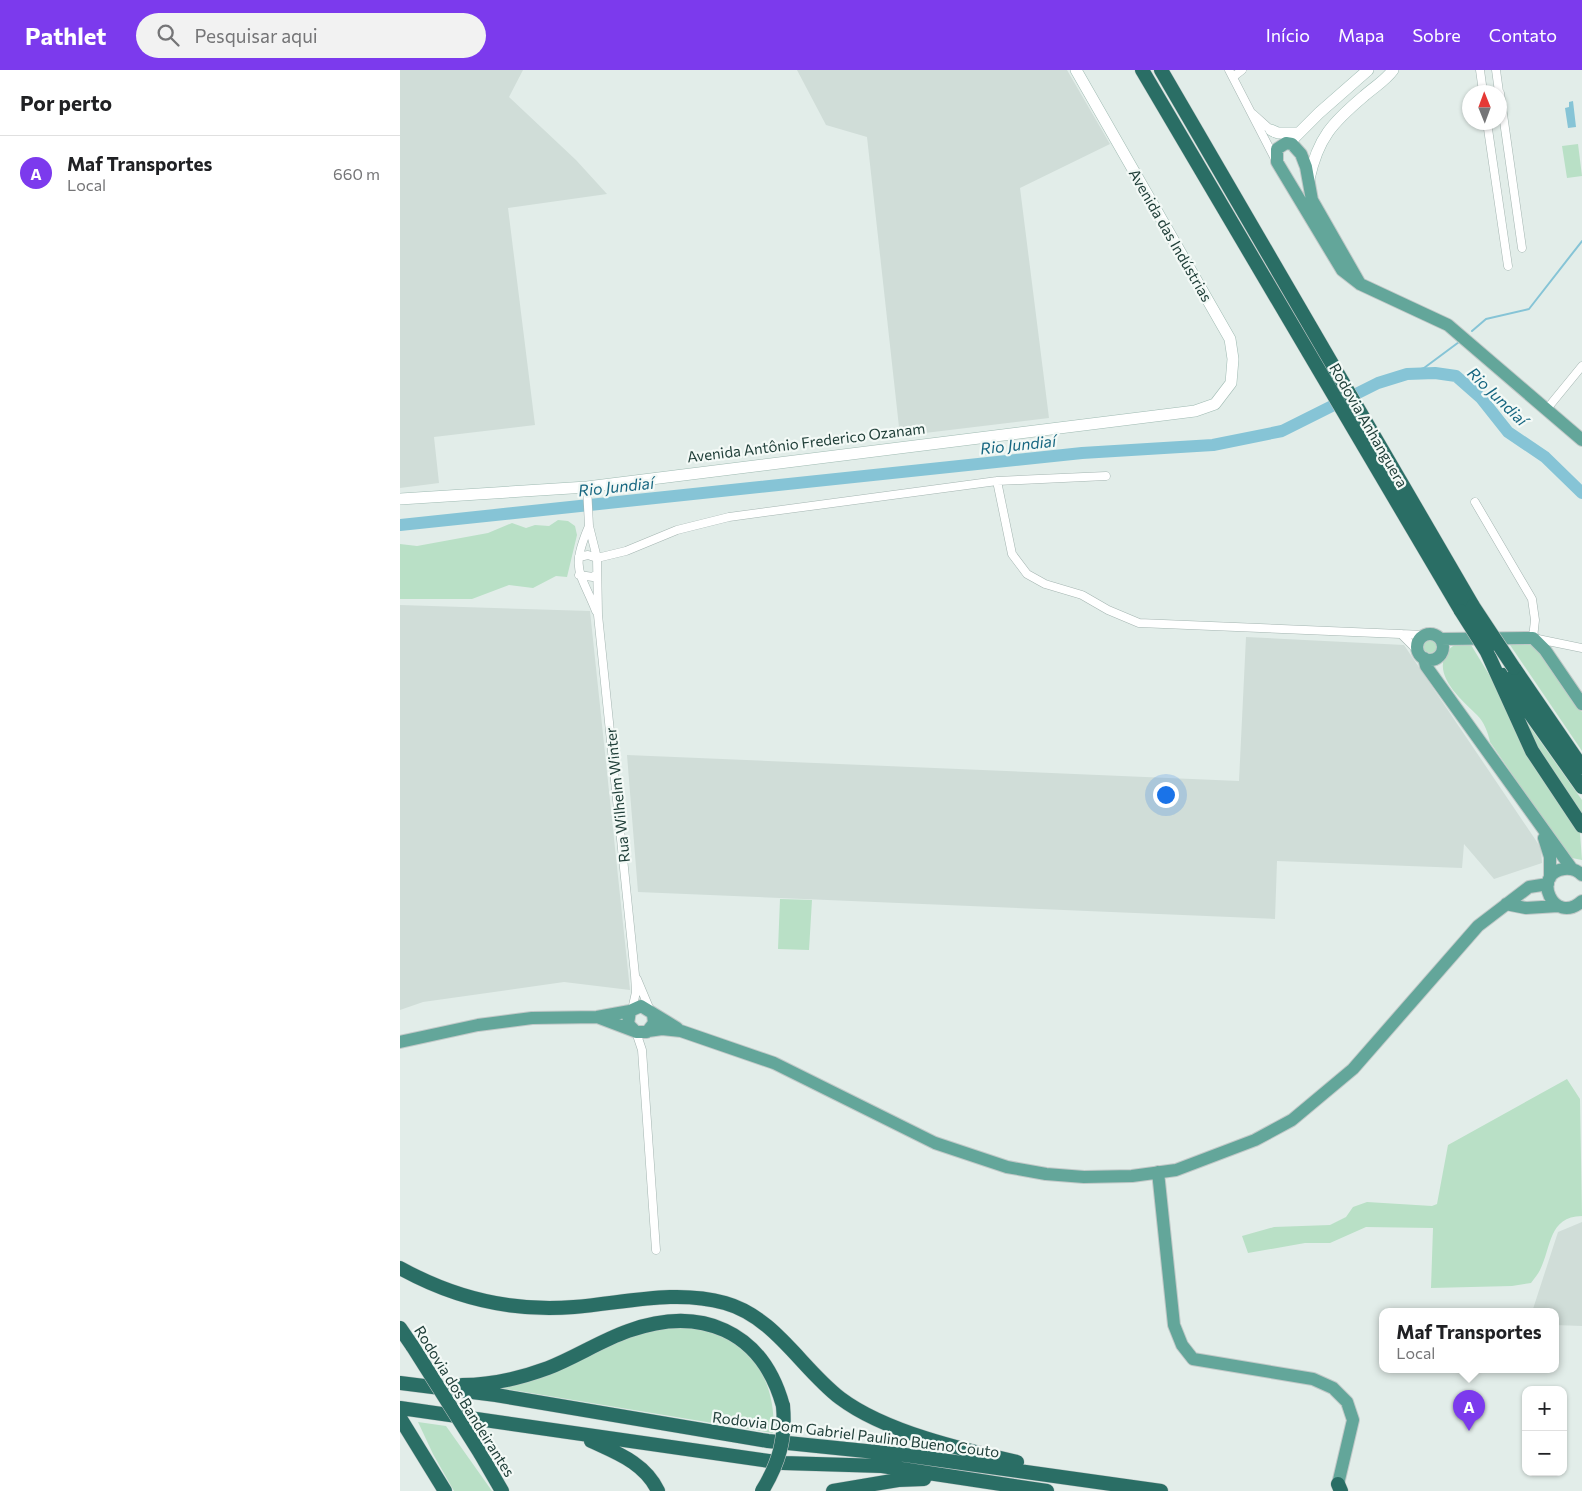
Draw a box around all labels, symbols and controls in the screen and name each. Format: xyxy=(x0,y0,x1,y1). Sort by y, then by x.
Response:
search box xyxy=(136,13,486,58)
text: Pathlet xyxy=(25,21,106,50)
icon: search xyxy=(154,21,182,49)
text: Pesquisar aqui xyxy=(194,24,318,47)
text: Início xyxy=(1266,24,1310,46)
text: Mapa xyxy=(1338,24,1384,46)
text: Sobre xyxy=(1412,24,1461,46)
text: Contato xyxy=(1489,24,1557,46)
north arrow xyxy=(1462,85,1507,130)
text: Por perto xyxy=(20,90,112,115)
text: Maf Transportes xyxy=(67,152,212,175)
text: A xyxy=(30,164,42,183)
text: 660 m xyxy=(333,164,380,183)
street label: Avenida das Indústrias xyxy=(1126,165,1216,305)
text: Local xyxy=(67,175,106,194)
street label: Rodovia Anhanguera xyxy=(1326,360,1412,490)
water label: Rio Jundiaí xyxy=(1464,363,1534,431)
street label: Avenida Antônio Frederico Ozanam xyxy=(686,418,926,466)
water label: Rio Jundiaí xyxy=(979,430,1060,457)
water label: Rio Jundiaí xyxy=(577,472,658,499)
street label: Rua Wilhelm Winter xyxy=(601,726,633,864)
your location xyxy=(1153,782,1179,808)
popup xyxy=(1379,1308,1559,1373)
text: Maf Transportes xyxy=(1396,1320,1542,1343)
street label: Rodovia dos Bandeirantes xyxy=(411,1322,519,1480)
text: Local xyxy=(1396,1343,1435,1362)
map controls xyxy=(1522,1386,1567,1476)
button: + xyxy=(1522,1386,1567,1431)
pin: A xyxy=(1453,1390,1485,1431)
street label: Rodovia Dom Gabriel Paulino Bueno Couto xyxy=(711,1407,1001,1461)
button: − xyxy=(1522,1431,1567,1476)

